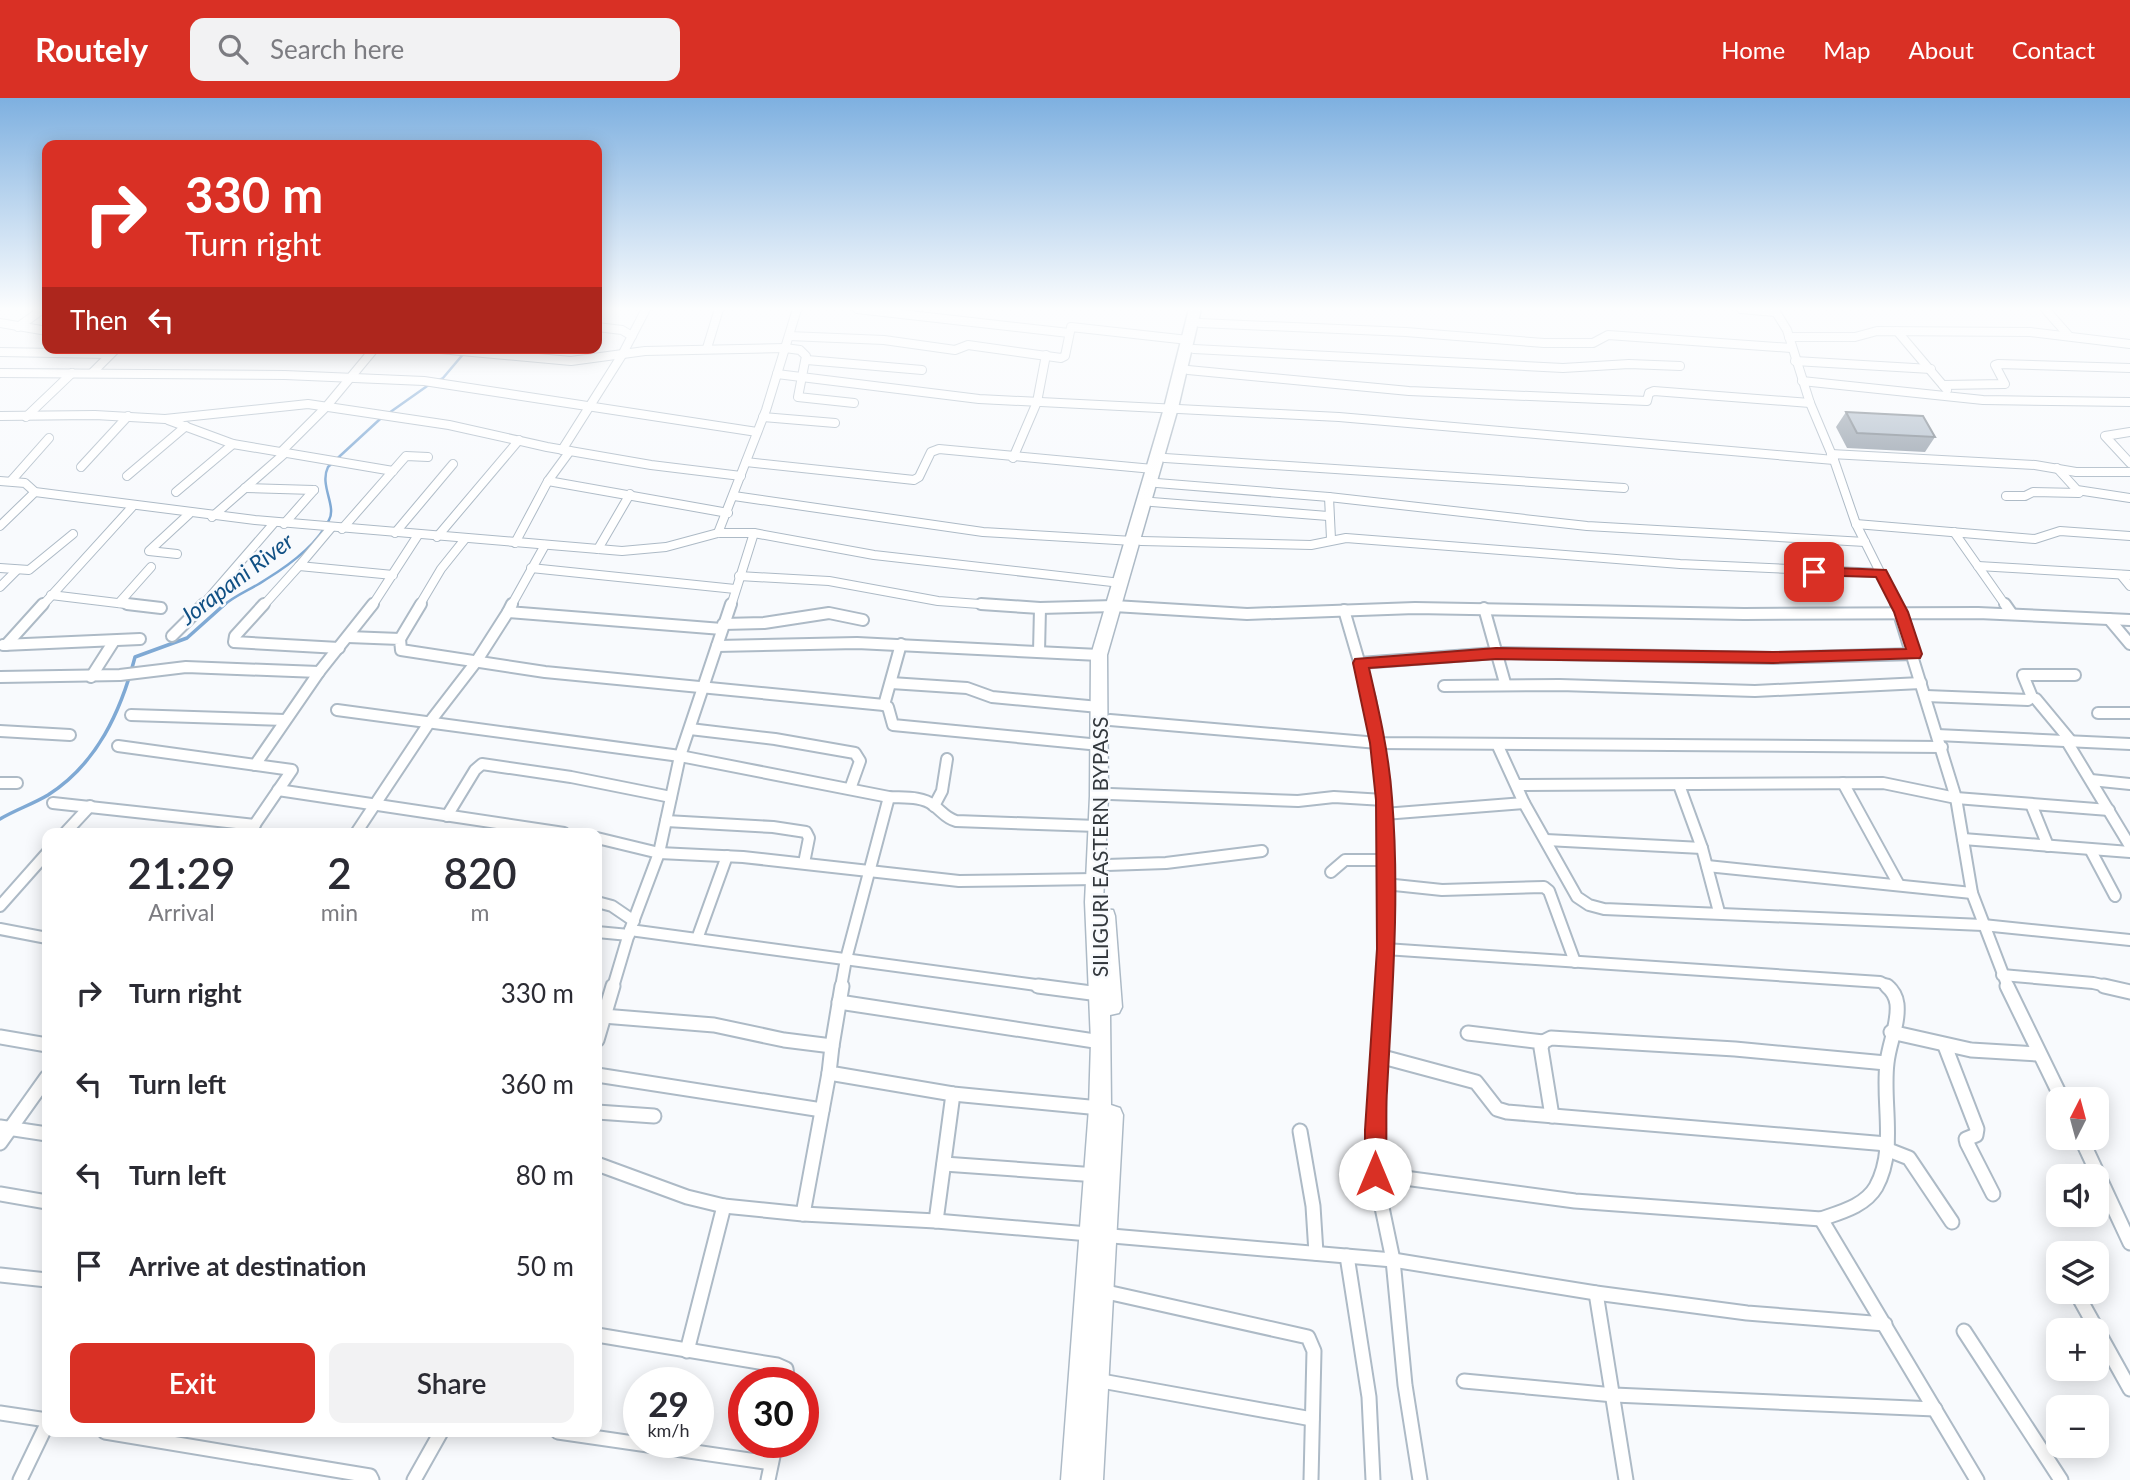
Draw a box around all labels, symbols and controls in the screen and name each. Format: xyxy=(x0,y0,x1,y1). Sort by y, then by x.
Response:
search box xyxy=(190,18,680,81)
text: Routely xyxy=(35,29,148,69)
icon: search xyxy=(214,30,252,68)
text: Search here xyxy=(270,33,404,65)
text: Home xyxy=(1721,35,1785,64)
text: Map xyxy=(1823,35,1871,64)
text: About xyxy=(1909,35,1974,64)
text: Contact xyxy=(2012,35,2095,64)
text: 330 m xyxy=(185,165,323,223)
icon: right xyxy=(70,168,161,259)
text: Turn right xyxy=(185,224,321,263)
icon: left xyxy=(142,301,180,339)
text: Then xyxy=(70,304,128,336)
water label: Jorapani River xyxy=(173,526,299,630)
pin xyxy=(1784,542,1844,602)
icon: arrive xyxy=(1795,553,1833,591)
street label: SILIGURI EASTERN BYPASS xyxy=(1087,717,1112,977)
text: 21:29 xyxy=(127,848,235,898)
text: 2 xyxy=(327,848,352,898)
text: 820 xyxy=(444,848,517,898)
text: Arrival xyxy=(148,898,215,926)
text: min xyxy=(321,898,358,926)
text: m xyxy=(471,898,490,926)
icon: right xyxy=(70,974,108,1012)
text: Turn right xyxy=(129,977,242,1009)
text: 330 m xyxy=(501,977,574,1009)
icon: left xyxy=(70,1065,108,1103)
text: Turn left xyxy=(129,1068,226,1100)
text: 360 m xyxy=(501,1068,574,1100)
north arrow xyxy=(2046,1087,2109,1150)
map controls xyxy=(2046,1087,2109,1458)
position arrow xyxy=(1338,1137,1412,1211)
icon: left xyxy=(70,1156,108,1194)
text: Turn left xyxy=(129,1159,226,1191)
text: 80 m xyxy=(516,1159,574,1191)
button: sound xyxy=(2046,1164,2109,1227)
button: layers xyxy=(2046,1241,2109,1304)
icon: arrive xyxy=(70,1247,108,1285)
text: Arrive at destination xyxy=(129,1250,366,1282)
text: 50 m xyxy=(516,1250,574,1282)
button: + xyxy=(2046,1318,2109,1381)
button: Exit xyxy=(70,1343,315,1423)
button: Share xyxy=(329,1343,574,1423)
speed limit sign: 30 xyxy=(728,1367,819,1458)
text: 29 xyxy=(648,1382,689,1424)
button: − xyxy=(2046,1395,2109,1458)
text: km/h xyxy=(647,1419,690,1441)

